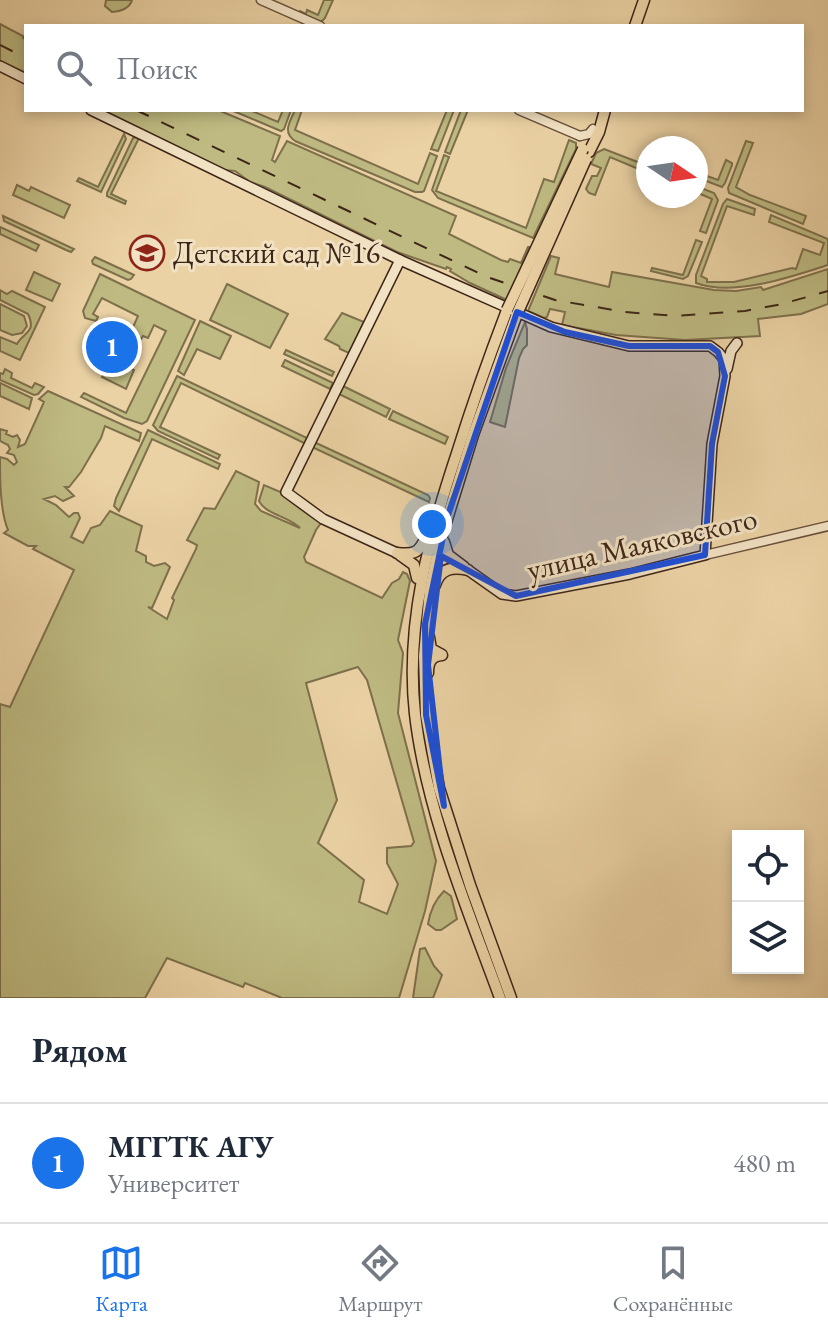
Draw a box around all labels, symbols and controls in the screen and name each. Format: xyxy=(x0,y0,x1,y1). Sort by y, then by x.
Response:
search box xyxy=(24,24,804,112)
icon: search xyxy=(52,46,96,90)
text: Поиск xyxy=(116,49,198,88)
north arrow xyxy=(636,136,708,208)
place label: Детский сад №16 xyxy=(173,233,380,272)
school or university icon: Детский сад №16 xyxy=(128,234,166,272)
pin: 1 xyxy=(86,317,138,377)
street label: улица Маяковского xyxy=(523,498,761,589)
your location xyxy=(412,504,452,544)
map controls xyxy=(732,830,804,974)
button: locate xyxy=(732,830,804,902)
button: layers xyxy=(732,902,804,974)
text: Рядом xyxy=(32,1028,127,1072)
text: МГГТК АГУ xyxy=(108,1127,274,1166)
text: 1 xyxy=(51,1146,65,1180)
text: 480 m xyxy=(733,1146,796,1180)
text: Университет xyxy=(108,1166,240,1200)
tab: Карта xyxy=(95,1241,148,1318)
tab: Маршрут xyxy=(338,1241,422,1318)
tab: Сохранённые xyxy=(613,1241,733,1318)

